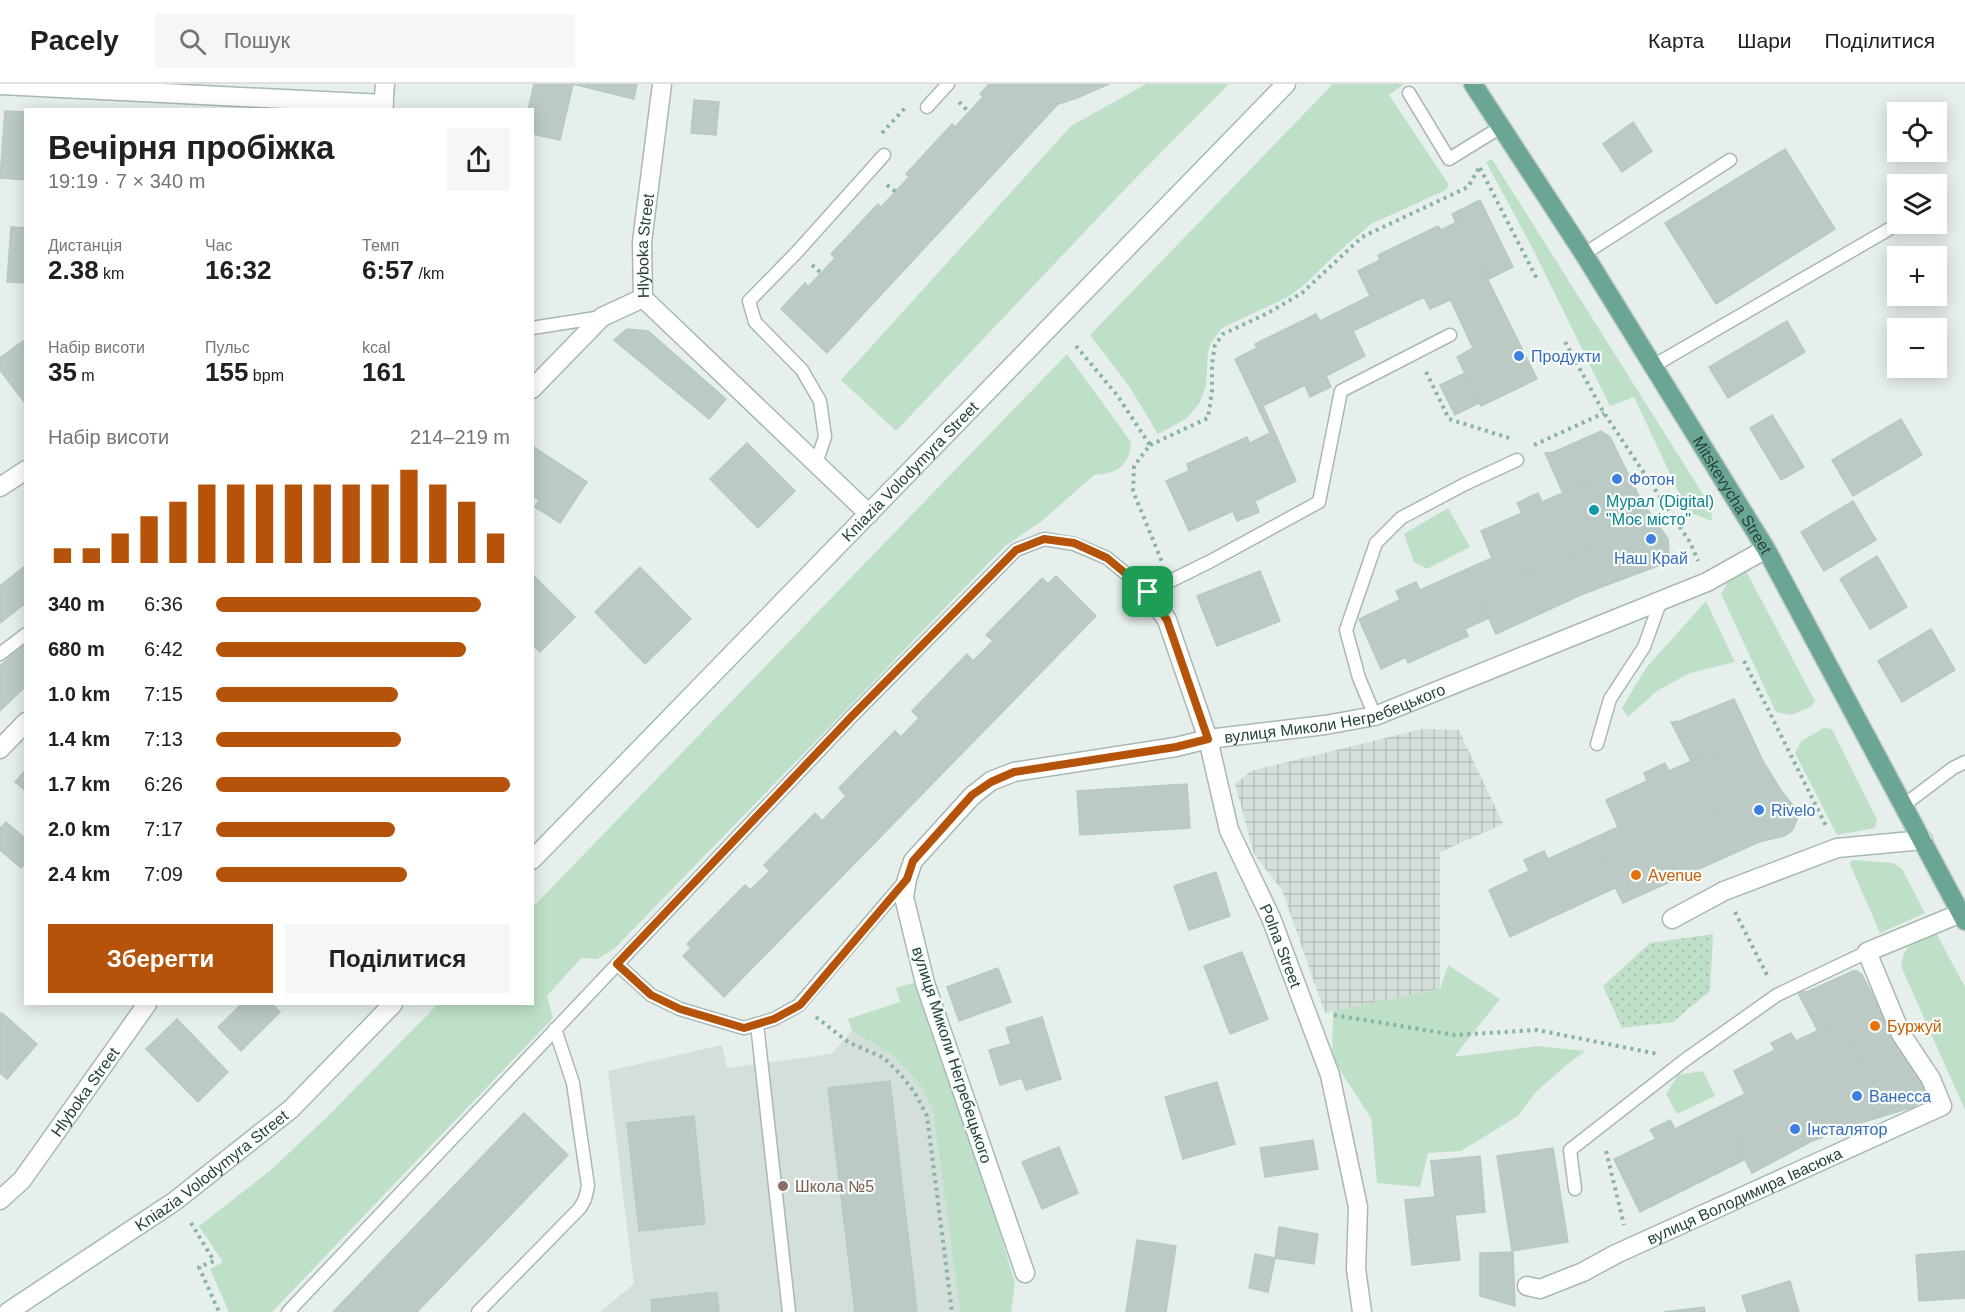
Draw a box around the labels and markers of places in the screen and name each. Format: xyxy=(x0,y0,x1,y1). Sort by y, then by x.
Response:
place label: Продукти xyxy=(1531,348,1601,365)
marker: Продукти xyxy=(1512,349,1526,363)
place label: Фотон xyxy=(1629,471,1675,488)
marker: Фотон xyxy=(1610,472,1624,486)
place label: Мурал (Digital) "Моє місто" xyxy=(1606,493,1714,528)
marker: Мурал (Digital) "Моє місто" xyxy=(1587,503,1601,517)
marker: Наш Край xyxy=(1644,532,1658,546)
place label: Наш Край xyxy=(1614,550,1688,567)
pin xyxy=(1122,566,1173,617)
place label: Rivelo xyxy=(1771,802,1816,819)
marker: Rivelo xyxy=(1752,803,1766,817)
place label: Avenue xyxy=(1648,867,1702,884)
marker: Avenue xyxy=(1629,868,1643,882)
place label: Буржуй xyxy=(1887,1018,1942,1035)
marker: Буржуй xyxy=(1868,1019,1882,1033)
place label: Ванесса xyxy=(1869,1088,1931,1105)
marker: Ванесса xyxy=(1850,1089,1864,1103)
place label: Інсталятор xyxy=(1807,1121,1887,1138)
marker: Інсталятор xyxy=(1788,1122,1802,1136)
place label: Школа №5 xyxy=(795,1178,874,1195)
marker: Школа №5 xyxy=(776,1179,790,1193)

